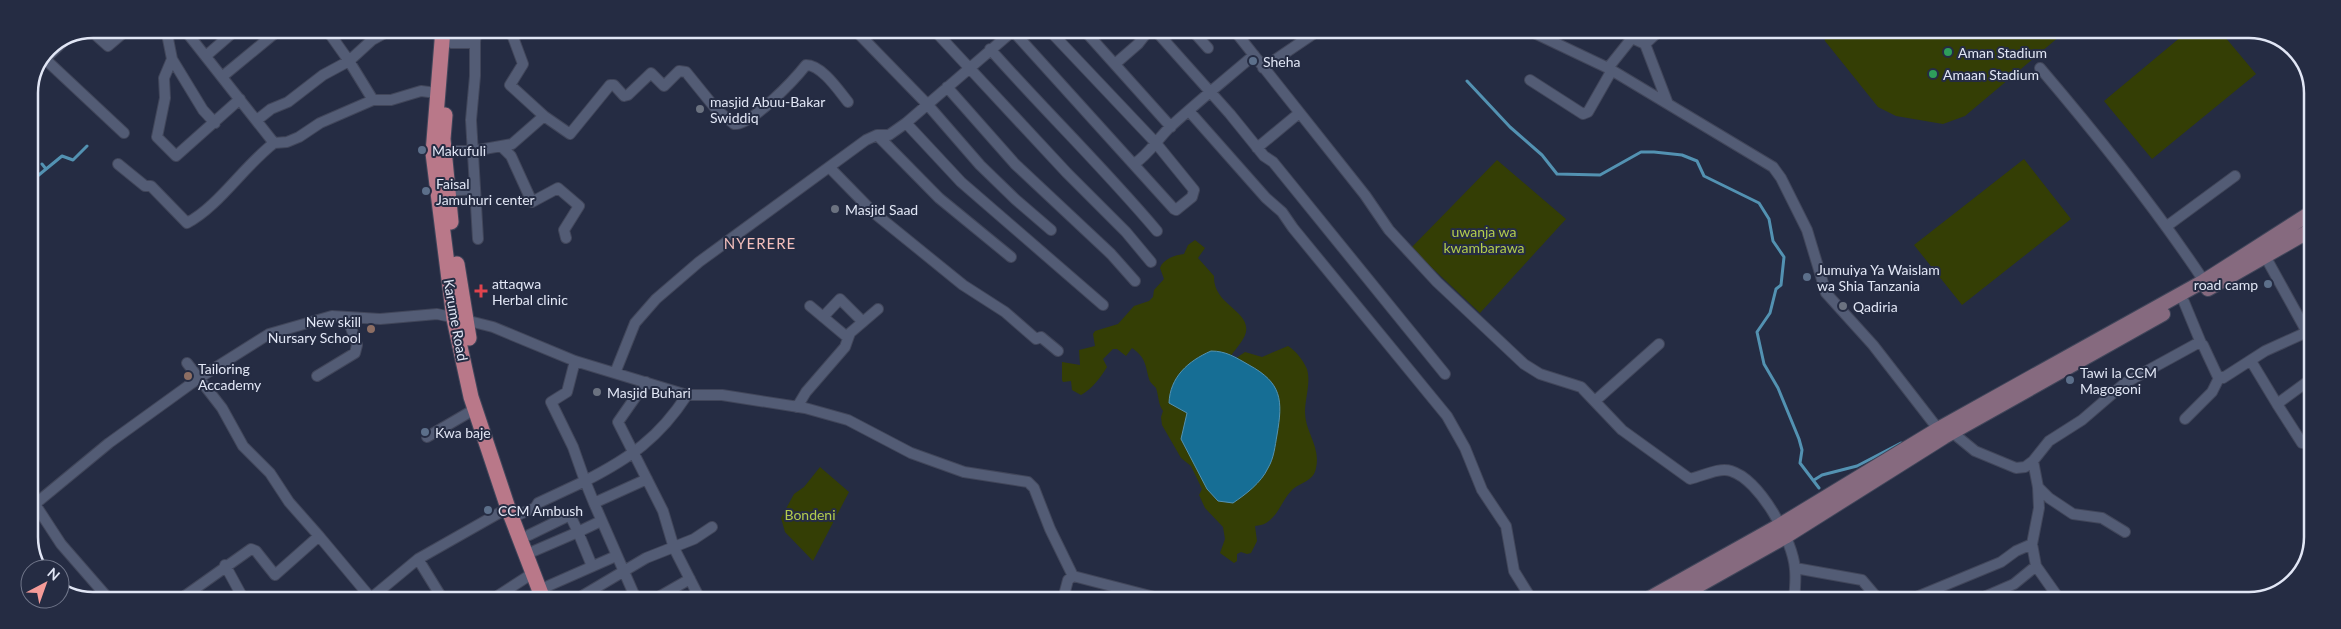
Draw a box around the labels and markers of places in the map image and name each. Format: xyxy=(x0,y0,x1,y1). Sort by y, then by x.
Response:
place label: Aman Stadium xyxy=(1958,44,2047,61)
marker: Aman Stadium xyxy=(1942,46,1954,58)
place label: Sheha xyxy=(1263,53,1300,70)
marker: Sheha xyxy=(1247,55,1259,67)
place label: Amaan Stadium xyxy=(1943,66,2039,83)
marker: Amaan Stadium xyxy=(1927,68,1939,80)
place label: masjid Abuu-Bakar Swiddiq xyxy=(710,93,825,126)
marker: masjid Abuu-Bakar Swiddiq xyxy=(694,103,706,115)
place label: Makufuli xyxy=(432,142,486,159)
marker: Makufuli xyxy=(416,144,428,156)
place label: Faisal Jamuhuri center xyxy=(436,175,535,208)
marker: Faisal Jamuhuri center xyxy=(420,185,432,197)
place label: Masjid Saad xyxy=(845,201,918,218)
marker: Masjid Saad xyxy=(829,203,841,215)
place label: Jumuiya Ya Waislam wa Shia Tanzania xyxy=(1817,261,1940,294)
marker: Jumuiya Ya Waislam wa Shia Tanzania xyxy=(1801,271,1813,283)
place label: attaqwa Herbal clinic xyxy=(492,275,568,308)
place label: road camp xyxy=(2194,276,2258,293)
marker: road camp xyxy=(2262,278,2274,290)
marker: attaqwa Herbal clinic xyxy=(474,284,488,298)
place label: Qadiria xyxy=(1853,298,1898,315)
marker: Qadiria xyxy=(1837,300,1849,312)
place label: New skill Nursary School xyxy=(268,313,361,346)
marker: New skill Nursary School xyxy=(365,323,377,335)
place label: Tailoring Accademy xyxy=(198,360,262,393)
place label: Tawi la CCM Magogoni xyxy=(2080,364,2157,397)
marker: Tailoring Accademy xyxy=(182,370,194,382)
marker: Tawi la CCM Magogoni xyxy=(2064,374,2076,386)
place label: Masjid Buhari xyxy=(607,384,691,401)
marker: Masjid Buhari xyxy=(591,386,603,398)
place label: Kwa baje xyxy=(435,424,491,441)
marker: Kwa baje xyxy=(419,426,431,438)
place label: CCM Ambush xyxy=(498,502,583,519)
marker: CCM Ambush xyxy=(482,504,494,516)

